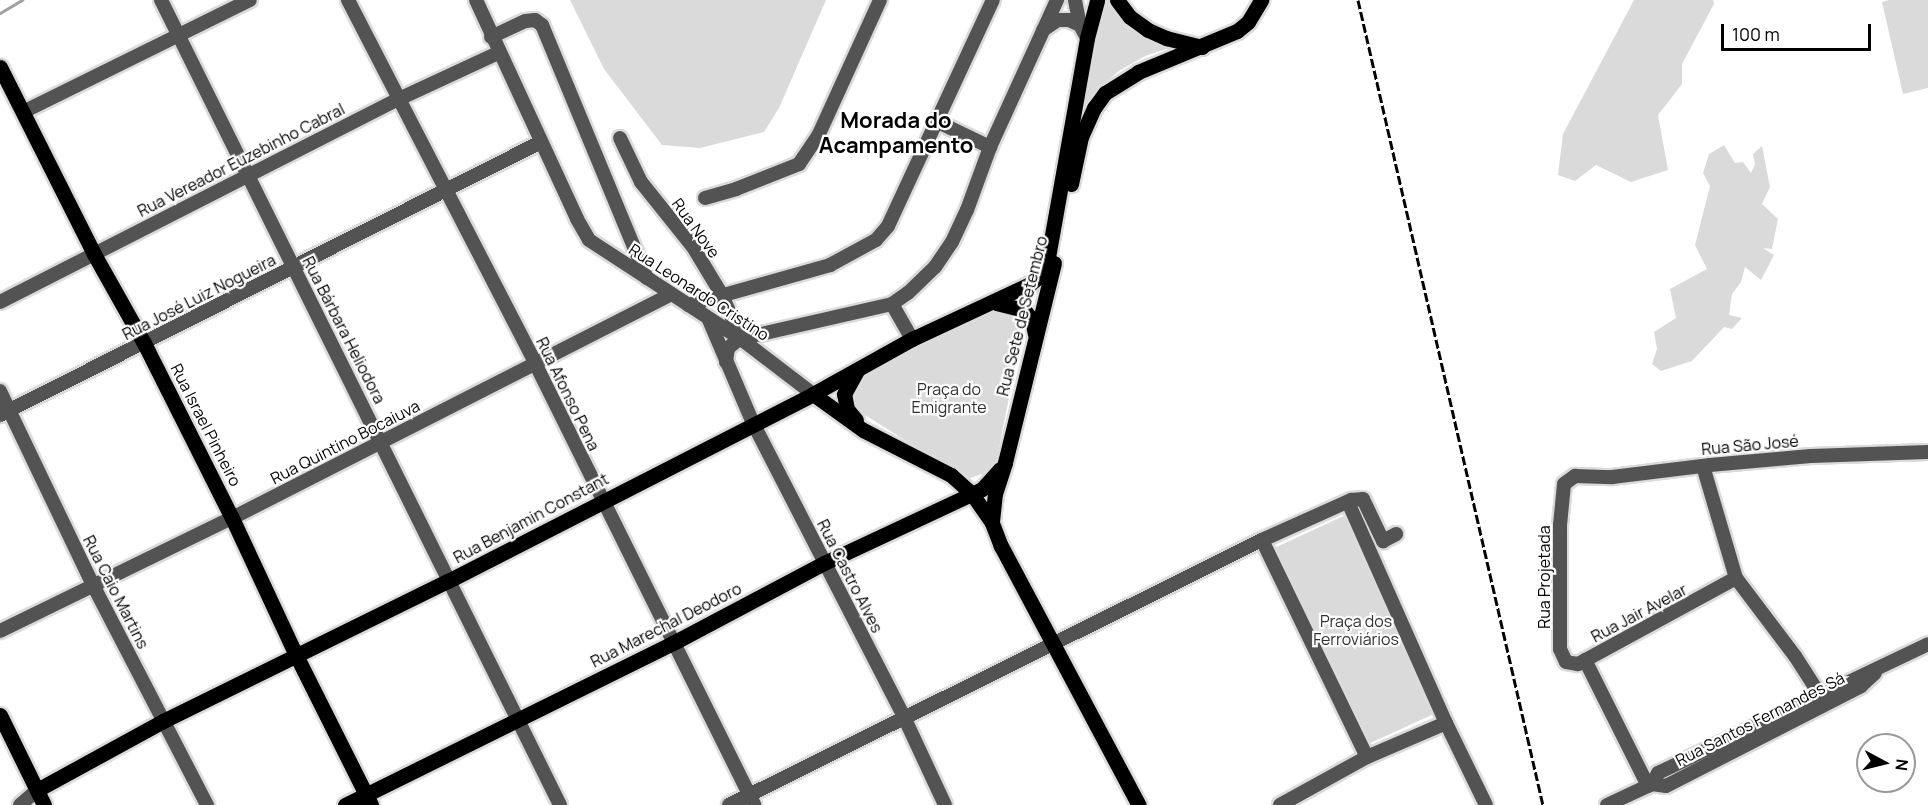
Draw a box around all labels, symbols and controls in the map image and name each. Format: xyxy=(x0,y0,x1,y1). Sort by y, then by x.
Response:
scale bar xyxy=(1724,12,1874,50)
text: 100 m xyxy=(1732,22,1780,46)
street label: Rua Vereador Euzebinho Cabral xyxy=(134,99,348,221)
district label: Morada do Acampamento xyxy=(819,107,973,158)
street label: Rua Nove xyxy=(668,194,724,262)
street label: Rua Sete de Setembro xyxy=(993,234,1051,398)
street label: Rua Leonardo Cristino xyxy=(625,240,773,344)
street label: Rua José Luiz Nogueira xyxy=(119,250,279,344)
street label: Rua Bárbara Heliodora xyxy=(299,253,389,407)
street label: Rua Afonso Pena xyxy=(532,334,604,454)
street label: Rua Israel Pinheiro xyxy=(167,360,245,490)
park label: Praça do Emigrante xyxy=(911,379,987,417)
street label: Rua Quintino Bocaiuva xyxy=(267,396,423,488)
street label: Rua São José xyxy=(1701,431,1799,459)
street label: Rua Benjamin Constant xyxy=(450,469,612,567)
street label: Rua Castro Alves xyxy=(813,516,887,636)
street label: Rua Projetada xyxy=(1534,525,1554,629)
street label: Rua Caio Martins xyxy=(79,532,153,652)
street label: Rua Marechal Deodoro xyxy=(587,579,745,671)
street label: Rua Jair Avelar xyxy=(1588,580,1690,646)
park label: Praça dos Ferroviários xyxy=(1313,611,1399,649)
street label: Rua Santos Fernandes Sá xyxy=(1672,668,1848,770)
north arrow xyxy=(1856,733,1916,793)
text: N xyxy=(1890,758,1913,772)

